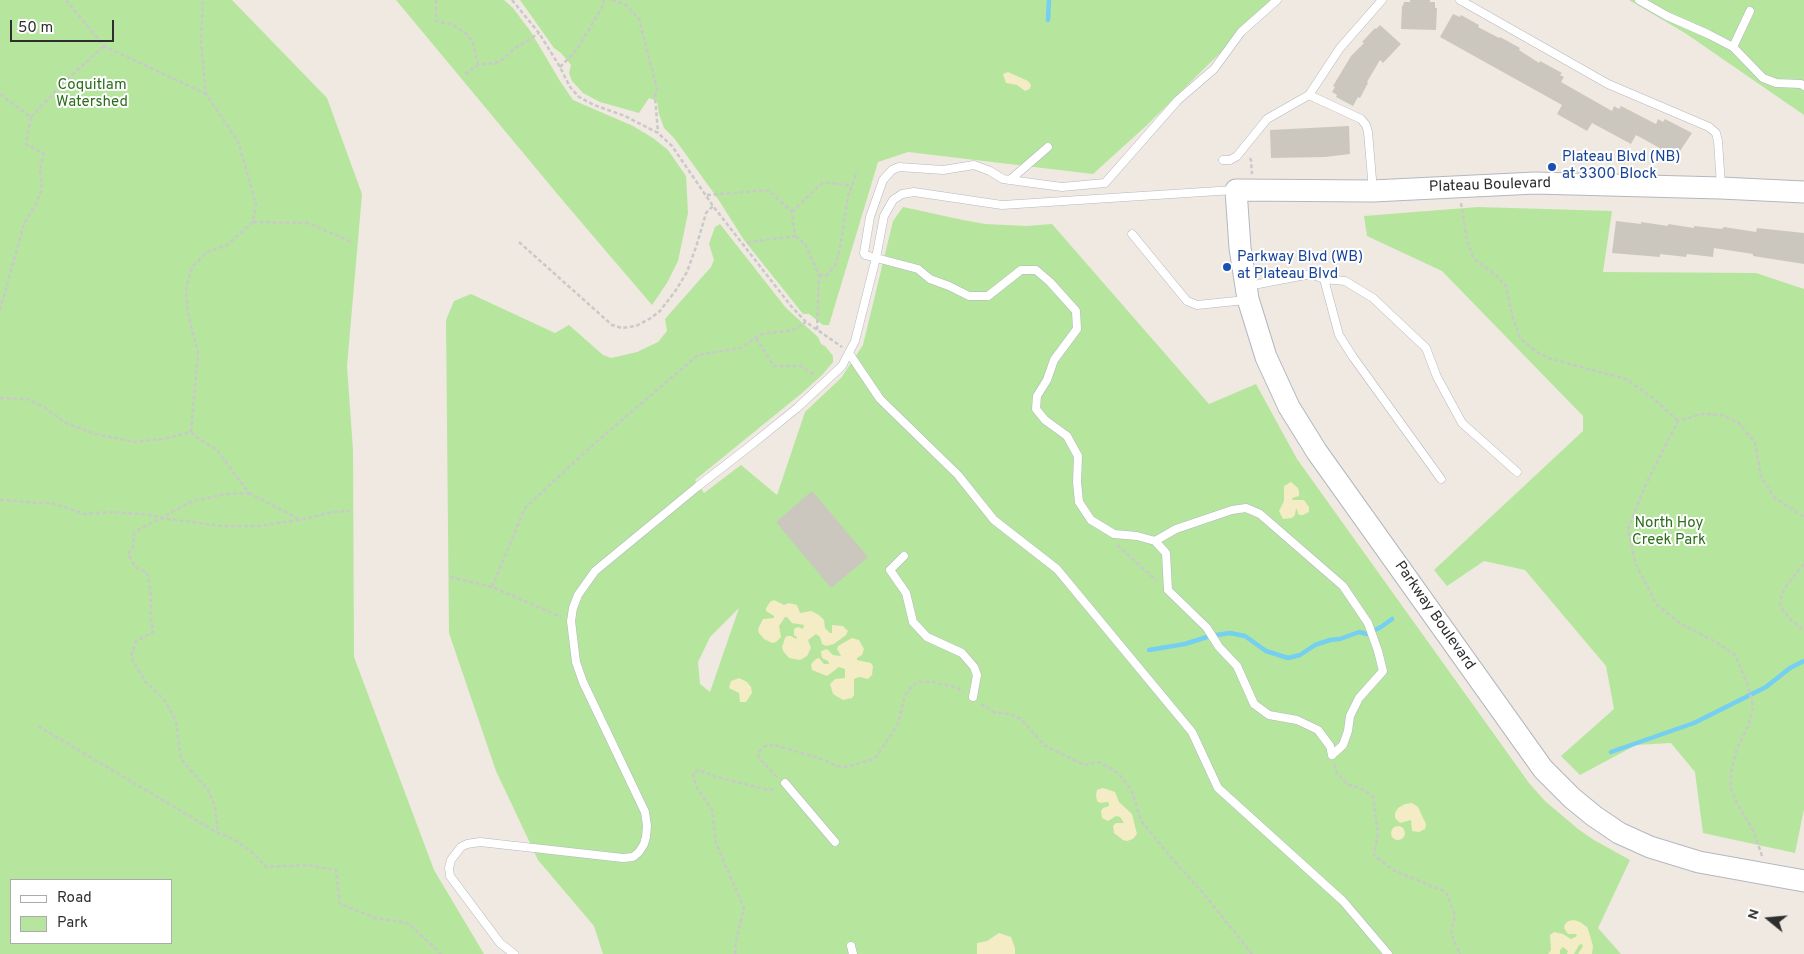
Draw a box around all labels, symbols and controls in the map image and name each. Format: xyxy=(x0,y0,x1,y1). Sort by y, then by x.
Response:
scale bar xyxy=(12,10,116,42)
text: 50 m xyxy=(18,19,53,38)
park label: Coquitlam Watershed xyxy=(56,77,128,112)
place label: Plateau Blvd (NB) at 3300 Block xyxy=(1562,149,1680,184)
marker: Plateau Blvd (NB) at 3300 Block xyxy=(1546,161,1558,173)
street label: Plateau Boulevard xyxy=(1429,175,1551,197)
place label: Parkway Blvd (WB) at Plateau Blvd xyxy=(1237,249,1363,284)
marker: Parkway Blvd (WB) at Plateau Blvd xyxy=(1221,261,1233,273)
park label: North Hoy Creek Park xyxy=(1632,515,1706,550)
street label: Parkway Boulevard xyxy=(1390,558,1478,674)
legend xyxy=(10,879,172,944)
text: Road xyxy=(57,889,92,908)
north arrow xyxy=(1744,894,1794,944)
text: N xyxy=(1745,907,1764,922)
text: Park xyxy=(57,914,88,933)

